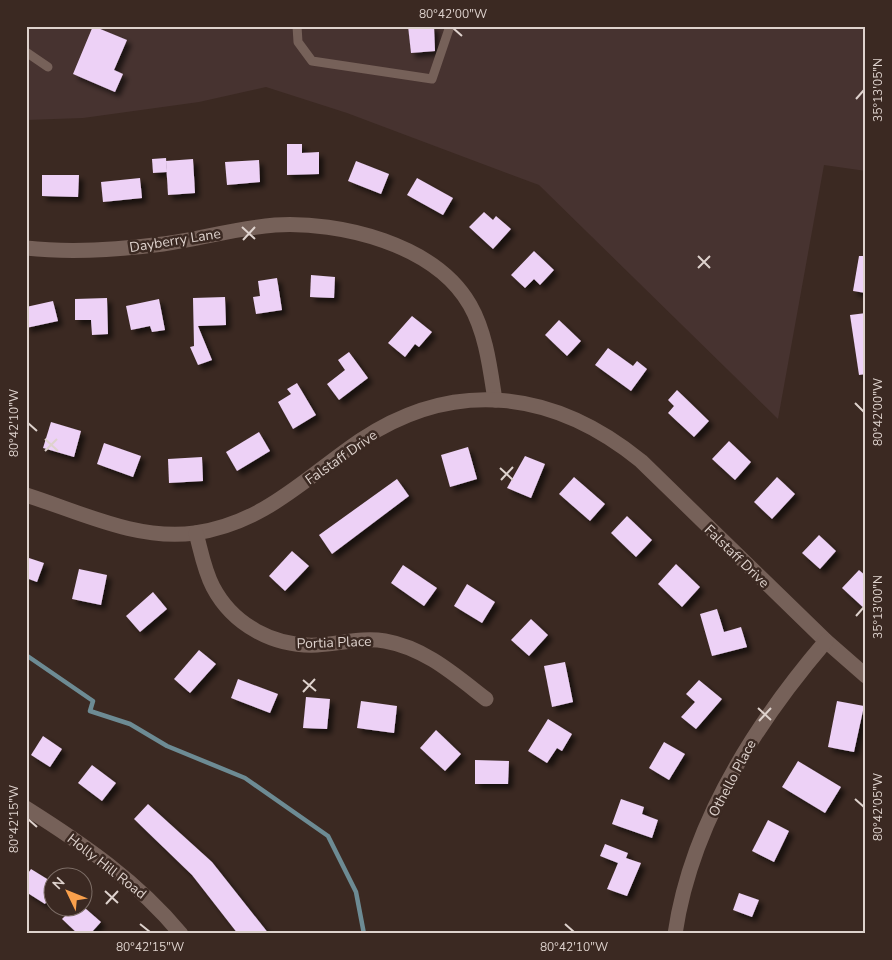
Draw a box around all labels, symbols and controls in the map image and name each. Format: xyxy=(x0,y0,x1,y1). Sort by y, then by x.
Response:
text: 80°42'00"W xyxy=(419,6,487,22)
text: 35°13'05"N xyxy=(870,58,886,122)
street label: Dayberry Lane xyxy=(128,224,222,257)
text: 80°42'00"W xyxy=(870,378,886,446)
text: 80°42'10"W xyxy=(6,389,22,457)
street label: Falstaff Drive xyxy=(302,426,381,489)
street label: Falstaff Drive xyxy=(700,520,773,592)
text: 35°13'00"N xyxy=(870,575,886,639)
street label: Portia Place xyxy=(296,632,372,653)
street label: Othello Place xyxy=(704,736,761,820)
text: 80°42'05"W xyxy=(870,773,886,841)
text: 80°42'15"W xyxy=(6,785,22,853)
street label: Holly Hill Road xyxy=(63,829,150,903)
north arrow xyxy=(42,868,92,918)
text: N xyxy=(48,873,69,894)
text: 80°42'15"W xyxy=(116,939,184,955)
text: 80°42'10"W xyxy=(540,939,608,955)

